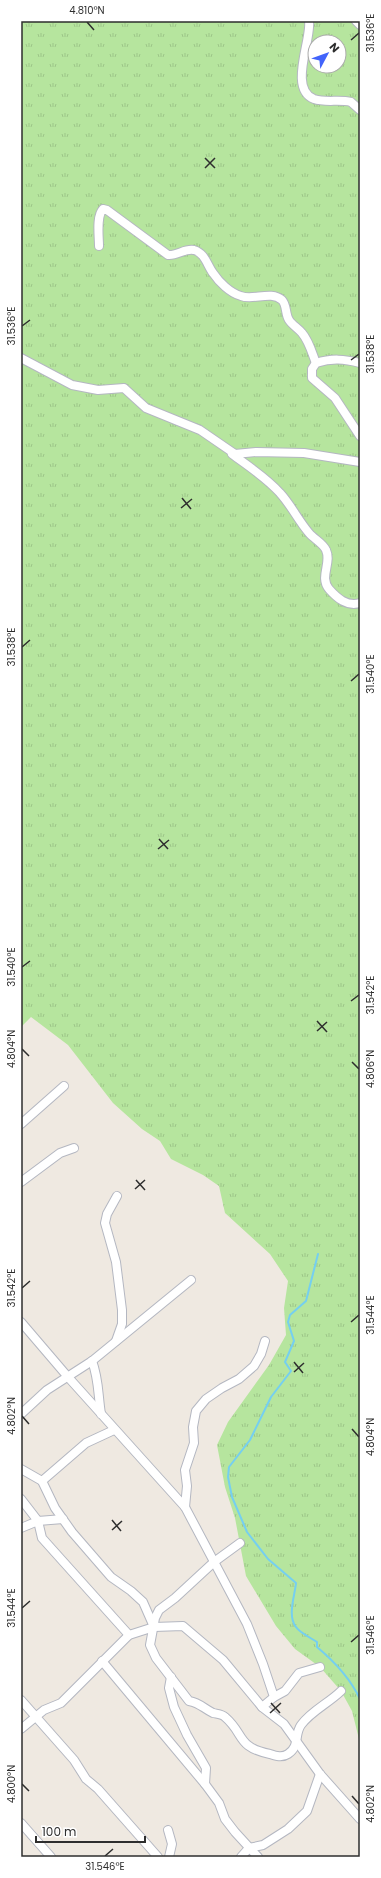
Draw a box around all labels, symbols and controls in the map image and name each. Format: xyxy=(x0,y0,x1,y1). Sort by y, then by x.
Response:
text: 4.810°N xyxy=(69,3,105,18)
text: 31.536°E xyxy=(363,14,378,52)
north arrow xyxy=(307,34,347,74)
text: N xyxy=(326,39,343,56)
text: 31.536°E xyxy=(4,307,19,345)
text: 31.538°E xyxy=(363,335,378,373)
text: 31.538°E xyxy=(4,628,19,666)
text: 31.540°E xyxy=(363,654,378,694)
text: 31.540°E xyxy=(4,947,19,987)
text: 31.542°E xyxy=(363,976,378,1014)
text: 4.804°N xyxy=(4,1030,19,1068)
text: 4.806°N xyxy=(363,1050,378,1088)
text: 31.542°E xyxy=(4,1269,19,1307)
text: 31.544°E xyxy=(363,1295,378,1335)
text: 4.802°N xyxy=(4,1397,19,1435)
text: 4.804°N xyxy=(363,1418,378,1456)
text: 31.544°E xyxy=(4,1588,19,1628)
text: 31.546°E xyxy=(363,1615,378,1655)
text: 4.800°N xyxy=(4,1765,19,1803)
text: 4.802°N xyxy=(363,1785,378,1823)
scale bar xyxy=(36,1818,145,1844)
text: 100 m xyxy=(42,1823,76,1840)
text: 31.546°E xyxy=(85,1859,125,1874)

